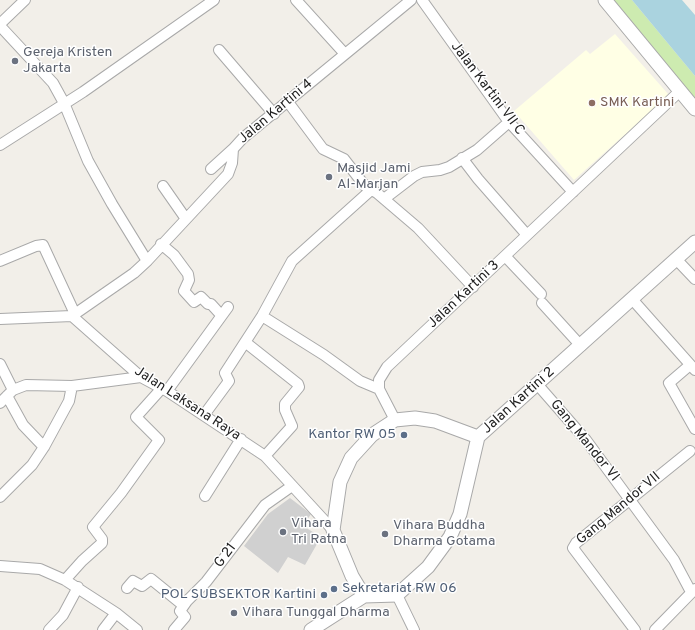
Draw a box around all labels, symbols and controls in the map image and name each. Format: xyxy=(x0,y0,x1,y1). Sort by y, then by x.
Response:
street label: Jalan Kartini VII C xyxy=(447,39,527,139)
place label: Gereja Kristen Jakarta xyxy=(23,45,112,78)
marker: Gereja Kristen Jakarta xyxy=(10,56,20,66)
street label: Jalan Kartini 4 xyxy=(236,76,316,148)
place label: SMK Kartini xyxy=(600,95,674,111)
marker: SMK Kartini xyxy=(587,98,597,108)
place label: Masjid Jami Al-Marjan xyxy=(337,161,411,194)
marker: Masjid Jami Al-Marjan xyxy=(324,172,334,182)
street label: Jalan Kartini 3 xyxy=(425,258,503,332)
street label: Jalan Laksana Raya xyxy=(131,363,243,445)
street label: Jalan Kartini 2 xyxy=(479,364,559,438)
street label: Gang Mandor VI xyxy=(546,397,622,485)
place label: Kantor RW 05 xyxy=(308,427,396,443)
marker: Kantor RW 05 xyxy=(399,430,409,440)
street label: Gang Mandor VII xyxy=(574,469,664,549)
place label: Vihara Tri Ratna xyxy=(291,516,347,548)
place label: Vihara Buddha Dharma Gotama xyxy=(393,518,495,550)
marker: Vihara Tri Ratna xyxy=(278,527,288,537)
marker: Vihara Buddha Dharma Gotama xyxy=(380,529,390,539)
street label: G 21 xyxy=(211,540,241,572)
place label: Sekretariat RW 06 xyxy=(342,581,457,597)
marker: Sekretariat RW 06 xyxy=(329,584,339,594)
place label: POL SUBSEKTOR Kartini xyxy=(161,587,316,603)
marker: POL SUBSEKTOR Kartini xyxy=(319,590,329,600)
place label: Vihara Tunggal Dharma xyxy=(242,605,390,621)
marker: Vihara Tunggal Dharma xyxy=(229,608,239,618)

